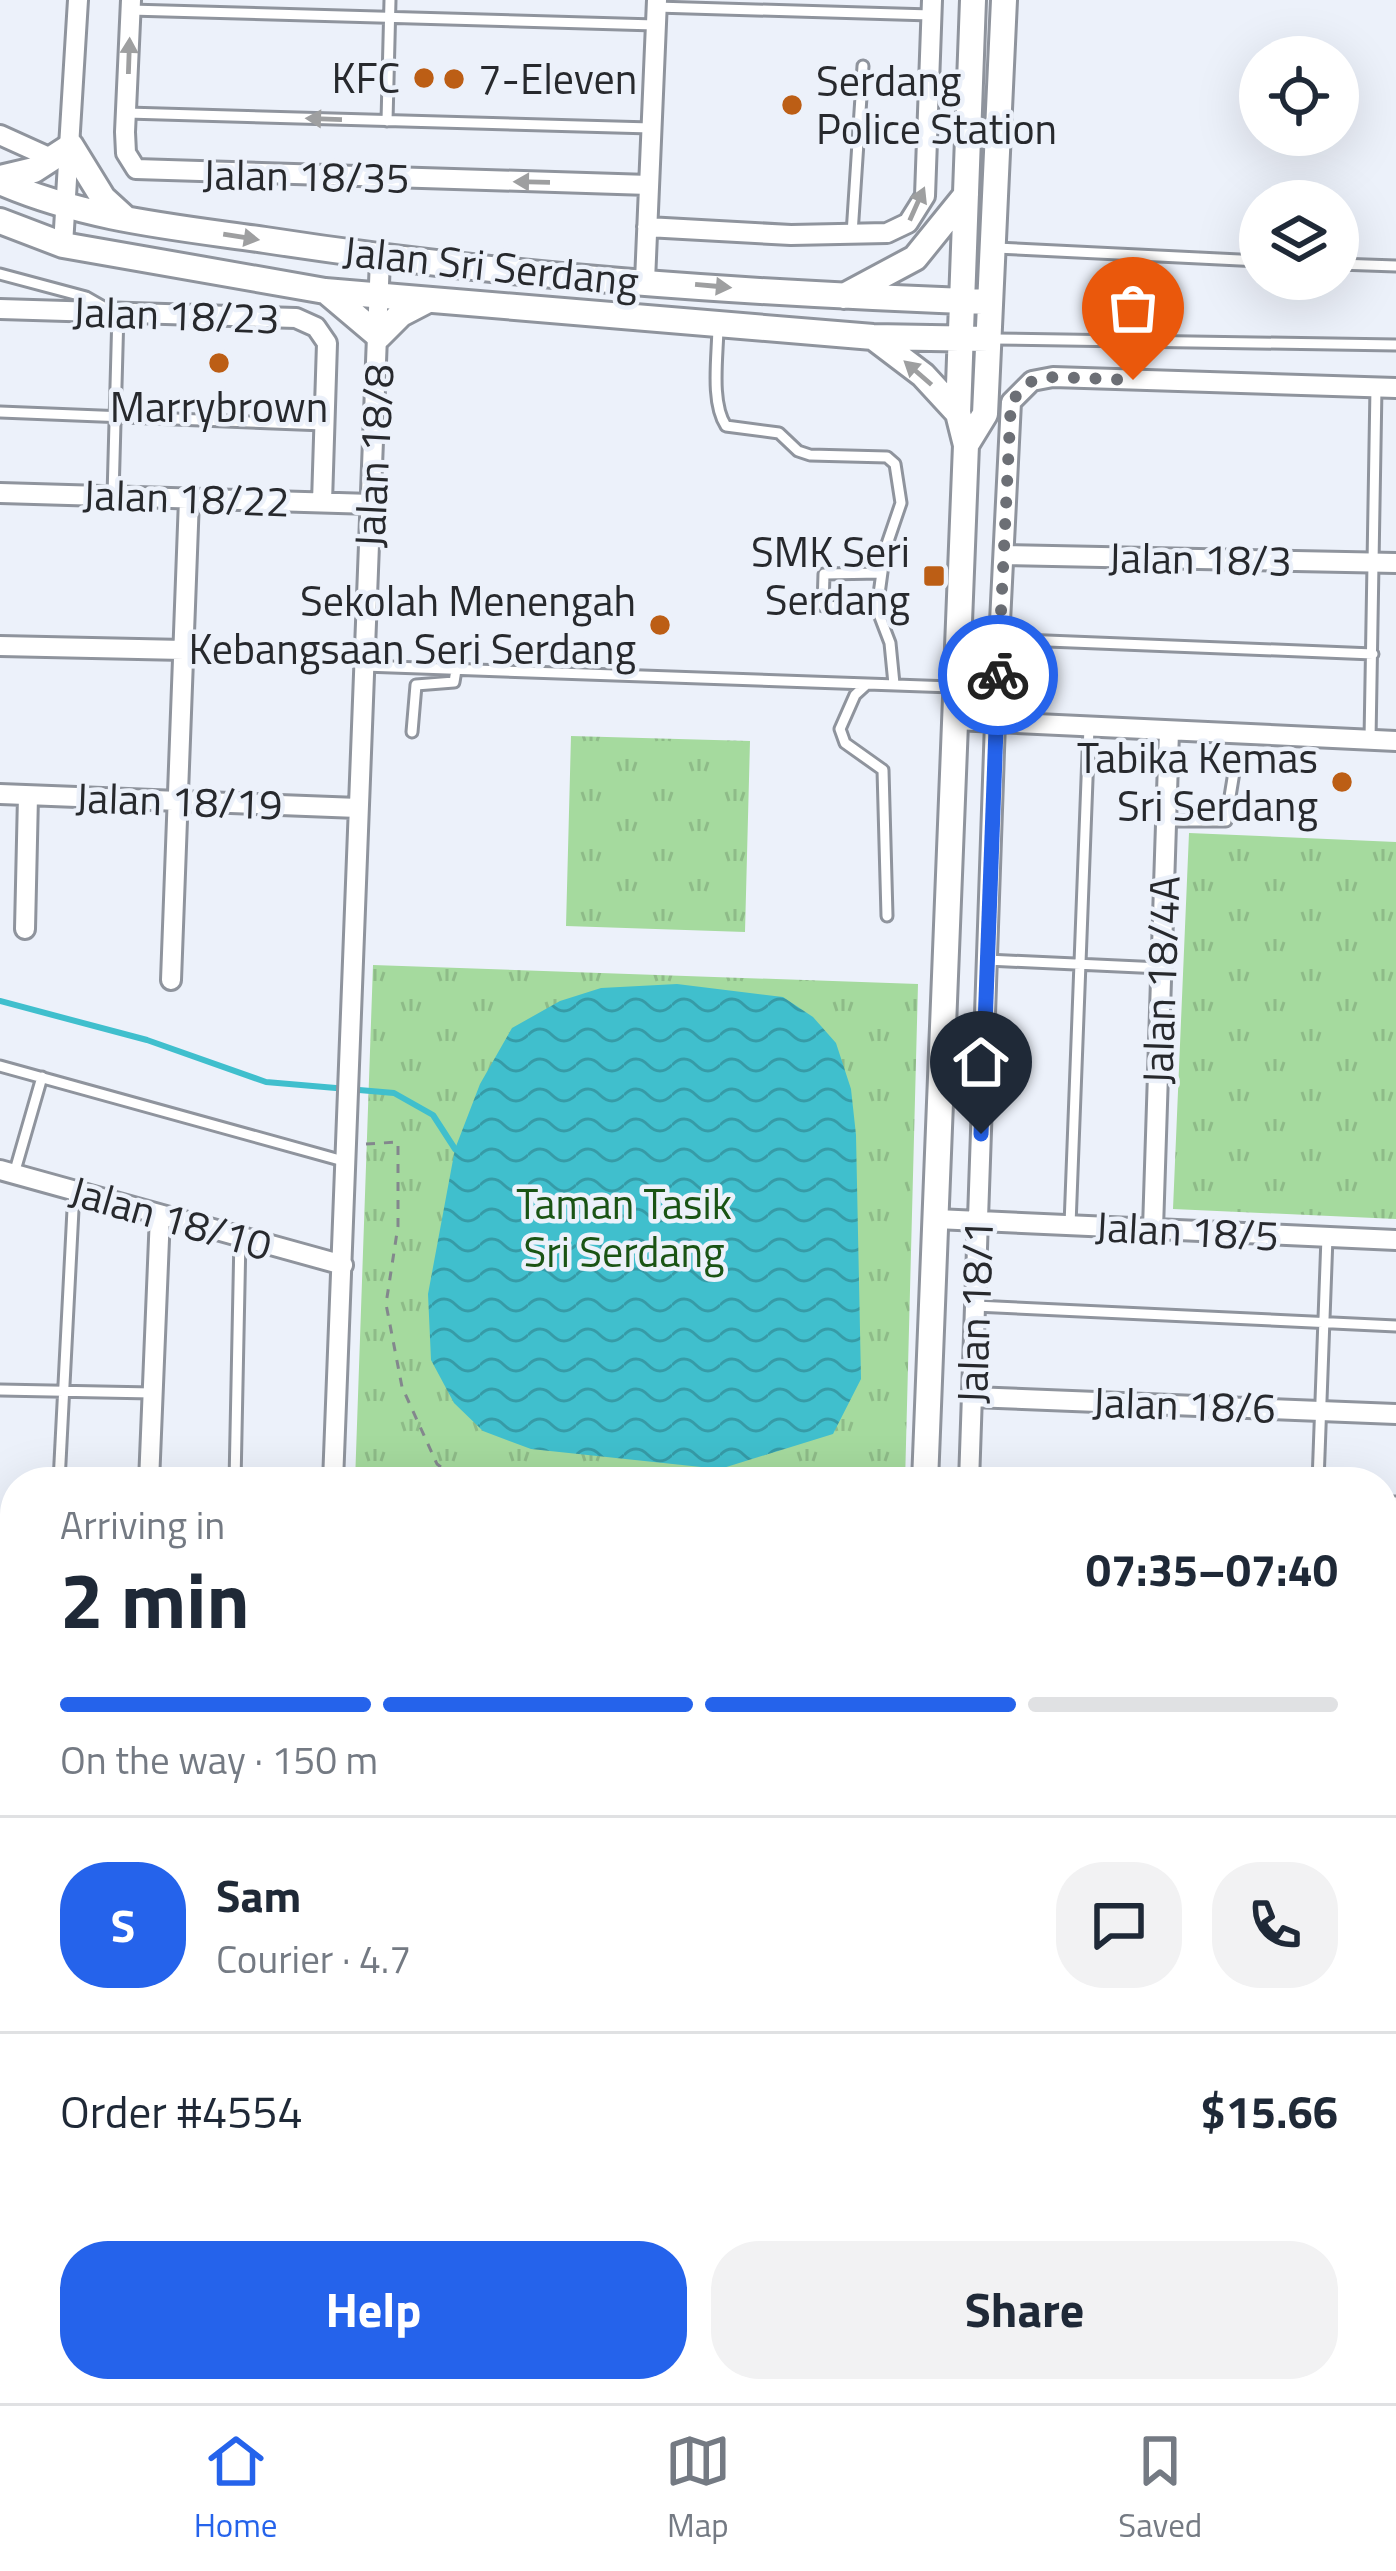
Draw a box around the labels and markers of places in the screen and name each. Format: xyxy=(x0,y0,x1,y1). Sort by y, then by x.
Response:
place label: KFC xyxy=(332,45,400,109)
place label: 7-Eleven xyxy=(478,46,637,110)
place label: Serdang Police Station xyxy=(816,48,1057,160)
marker: KFC xyxy=(411,65,437,91)
marker: 7-Eleven xyxy=(441,66,467,92)
marker: Serdang Police Station xyxy=(779,92,805,118)
pin xyxy=(1082,257,1184,380)
marker: Marrybrown xyxy=(206,350,232,376)
place label: Marrybrown xyxy=(110,374,328,438)
place label: SMK Seri Serdang xyxy=(751,519,910,631)
marker: SMK Seri Serdang xyxy=(921,563,947,589)
place label: Sekolah Menengah Kebangsaan Seri Serdang xyxy=(189,568,636,680)
marker: Sekolah Menengah Kebangsaan Seri Serdang xyxy=(647,612,673,638)
place label: Tabika Kemas Sri Serdang xyxy=(1077,725,1318,837)
marker: Tabika Kemas Sri Serdang xyxy=(1329,769,1355,795)
pin xyxy=(930,1011,1032,1134)

